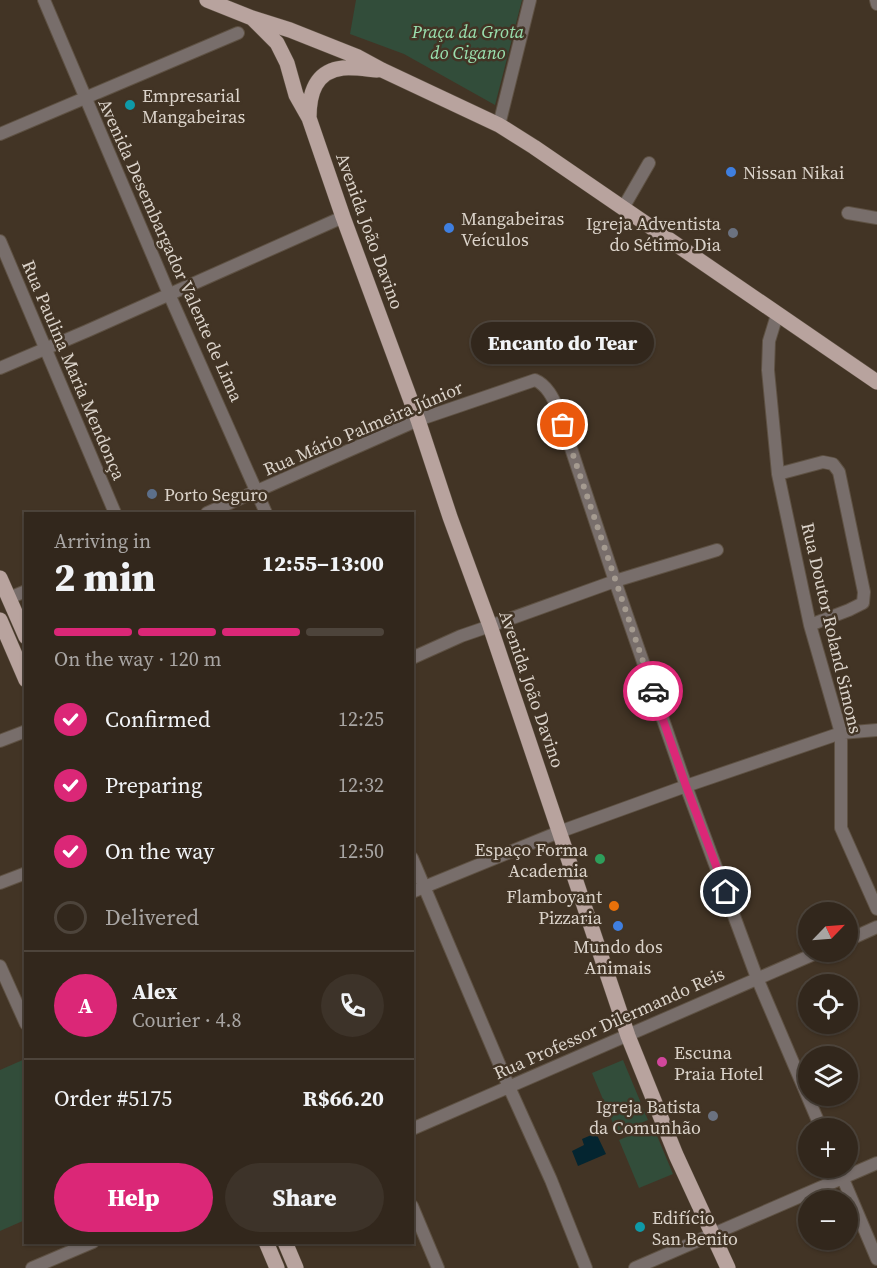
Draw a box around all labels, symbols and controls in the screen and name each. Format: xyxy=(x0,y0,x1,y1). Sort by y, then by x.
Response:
park label: Praça da Grota do Cigano xyxy=(411,19,525,65)
place label: Empresarial Mangabeiras xyxy=(142,83,245,129)
street label: Avenida Desembargador Valente de Lima xyxy=(93,94,250,406)
marker: Empresarial Mangabeiras xyxy=(123,98,137,112)
street label: Avenida João Davino xyxy=(330,149,410,313)
place label: Nissan Nikai xyxy=(743,160,844,185)
marker: Nissan Nikai xyxy=(724,165,738,179)
place label: Mangabeiras Veículos xyxy=(461,206,564,252)
place label: Igreja Adventista do Sétimo Dia xyxy=(586,211,722,257)
marker: Mangabeiras Veículos xyxy=(442,221,456,235)
marker: Igreja Adventista do Sétimo Dia xyxy=(726,226,740,240)
street label: Rua Paulina Maria Mendonça xyxy=(16,256,132,485)
callout: Encanto do Tear xyxy=(472,323,654,365)
text: Encanto do Tear xyxy=(488,329,637,357)
street label: Rua Mário Palmeira Júnior xyxy=(259,374,467,481)
pin xyxy=(537,399,588,450)
icon: bag xyxy=(546,408,579,441)
place label: Porto Seguro xyxy=(164,482,268,507)
marker: Porto Seguro xyxy=(145,487,159,501)
street label: Rua Doutor Roland Simons xyxy=(796,520,869,736)
text: Arriving in xyxy=(54,527,151,555)
text: 12:55–13:00 xyxy=(262,548,384,578)
text: 2 min xyxy=(54,551,156,604)
street label: Avenida João Davino xyxy=(493,607,571,771)
text: On the way · 120 m xyxy=(54,645,221,673)
courier xyxy=(623,661,683,721)
icon: car xyxy=(637,675,670,708)
icon: check xyxy=(54,703,87,736)
text: Confirmed xyxy=(105,704,210,734)
text: 12:25 xyxy=(338,705,384,733)
icon: check xyxy=(54,769,87,802)
text: Preparing xyxy=(105,770,202,800)
text: 12:32 xyxy=(338,771,384,799)
icon: check xyxy=(54,835,87,868)
text: On the way xyxy=(105,836,214,866)
text: 12:50 xyxy=(338,837,384,865)
place label: Espaço Forma Academia xyxy=(474,837,589,883)
marker: Espaço Forma Academia xyxy=(593,852,607,866)
pin xyxy=(700,866,751,917)
icon: home xyxy=(709,875,742,908)
place label: Flamboyant Pizzaria xyxy=(506,884,603,930)
marker: Flamboyant Pizzaria xyxy=(607,899,621,913)
text: Delivered xyxy=(105,902,199,932)
north arrow xyxy=(798,902,858,962)
map controls xyxy=(798,902,858,1250)
marker: Mundo dos Animais xyxy=(611,919,625,933)
place label: Mundo dos Animais xyxy=(573,934,663,980)
street label: Rua Professor Dilermando Reis xyxy=(490,961,729,1085)
button: phone xyxy=(321,974,384,1037)
button: locate xyxy=(798,974,858,1034)
text: Alex xyxy=(132,976,177,1006)
text: A xyxy=(78,990,93,1020)
text: Courier · 4.8 xyxy=(132,1006,241,1034)
place label: Escuna Praia Hotel xyxy=(674,1040,763,1086)
button: layers xyxy=(798,1046,858,1106)
marker: Escuna Praia Hotel xyxy=(655,1055,669,1069)
text: Order #5175 xyxy=(54,1083,172,1113)
text: R$66.20 xyxy=(303,1083,384,1113)
place label: Igreja Batista da Comunhão xyxy=(589,1094,702,1140)
marker: Igreja Batista da Comunhão xyxy=(706,1109,720,1123)
button: + xyxy=(798,1118,858,1178)
button: Help xyxy=(54,1163,213,1232)
button: Share xyxy=(225,1163,384,1232)
button: − xyxy=(798,1190,858,1250)
place label: Edifício San Benito xyxy=(652,1205,738,1251)
marker: Edifício San Benito xyxy=(633,1220,647,1234)

